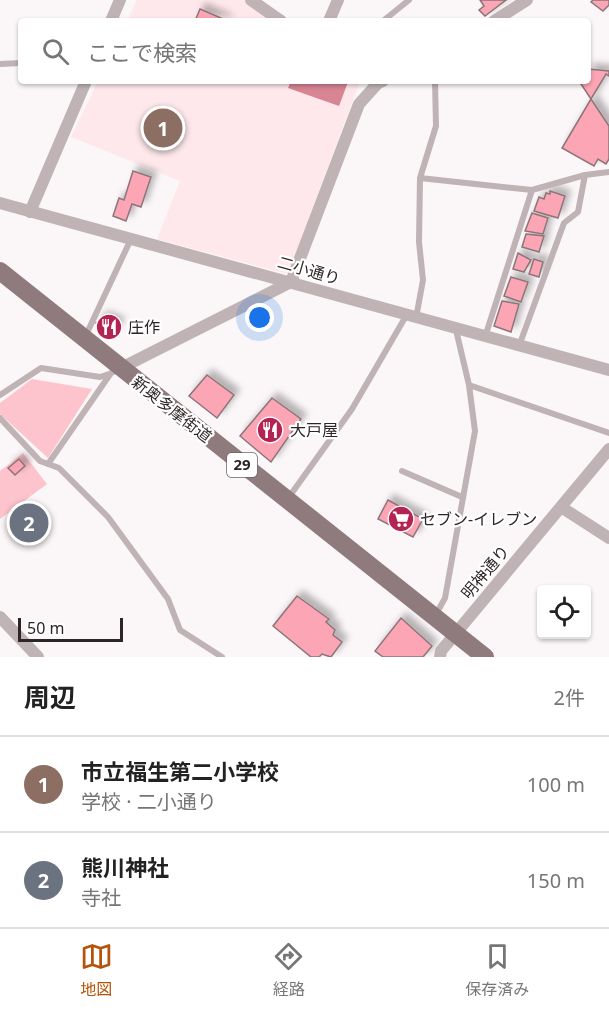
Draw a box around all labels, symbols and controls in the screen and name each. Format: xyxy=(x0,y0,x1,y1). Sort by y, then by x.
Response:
search box xyxy=(18,18,591,84)
icon: search xyxy=(39,35,72,68)
text: ここで検索 xyxy=(87,37,197,67)
pin: 1 xyxy=(144,106,182,150)
street label: 二小通り xyxy=(275,251,343,289)
your location xyxy=(245,303,274,332)
restaurant icon: 庄作 xyxy=(94,312,124,342)
place label: 庄作 xyxy=(128,316,160,338)
street label: 新奥多摩街道 xyxy=(127,371,217,447)
restaurant icon: 大戸屋 xyxy=(255,415,285,445)
place label: 大戸屋 xyxy=(290,419,338,441)
road number: 29 xyxy=(227,453,257,477)
pin: 2 xyxy=(9,500,48,546)
supermarket icon: セブン-イレブン xyxy=(386,504,416,534)
place label: セブン-イレブン xyxy=(420,508,537,530)
street label: 明神通り xyxy=(456,540,514,604)
map controls xyxy=(537,585,591,639)
button: locate xyxy=(537,585,591,639)
scale bar xyxy=(18,615,123,642)
text: 50 m xyxy=(27,617,64,639)
text: 周辺 xyxy=(24,679,76,715)
text: 2件 xyxy=(554,684,585,711)
text: 市立福生第二小学校 xyxy=(81,756,279,786)
text: 1 xyxy=(38,771,49,798)
text: 100 m xyxy=(527,771,585,798)
text: 学校 · 二小通り xyxy=(81,788,217,815)
text: 熊川神社 xyxy=(81,852,169,882)
text: 2 xyxy=(38,867,49,894)
text: 150 m xyxy=(527,867,585,894)
text: 寺社 xyxy=(81,884,121,911)
tab: 地図 xyxy=(80,940,113,1000)
tab: 経路 xyxy=(272,940,305,1000)
tab: 保存済み xyxy=(465,940,529,1000)

